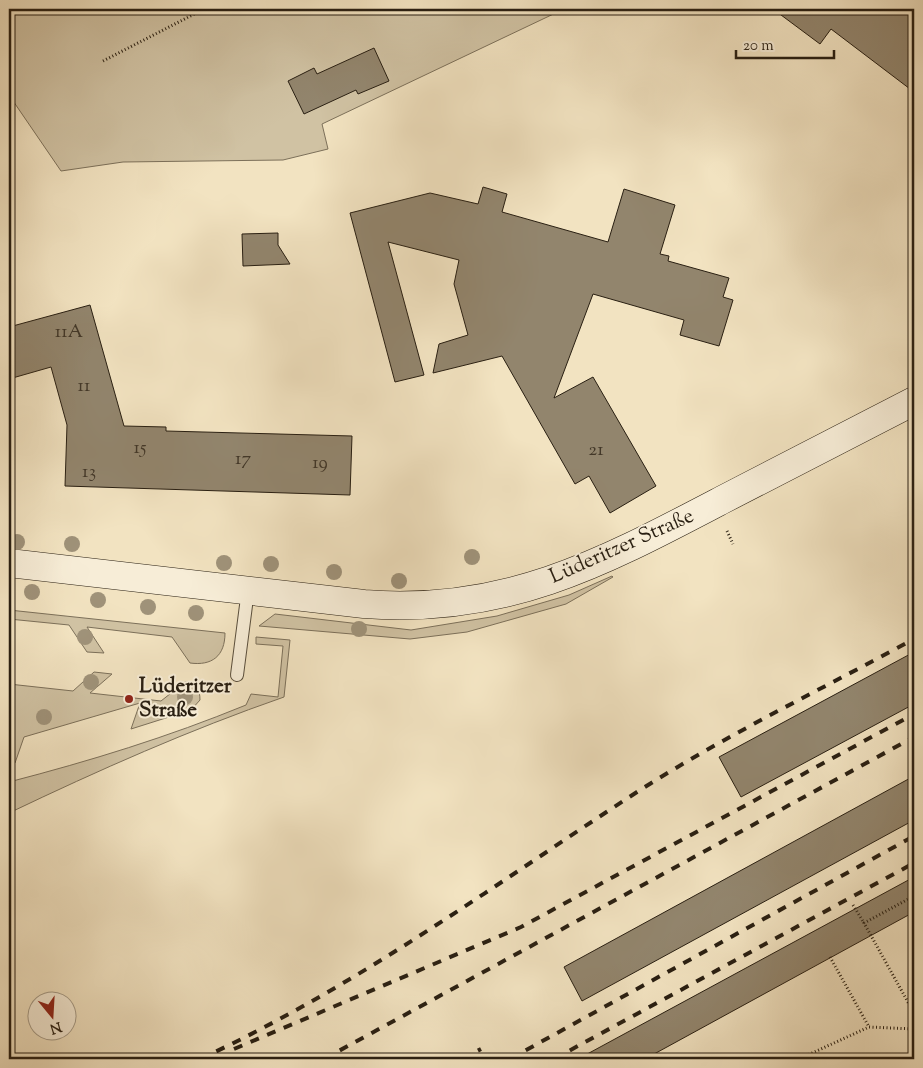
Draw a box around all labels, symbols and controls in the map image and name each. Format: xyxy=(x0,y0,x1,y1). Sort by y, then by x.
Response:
scale bar xyxy=(736,28,833,60)
text: 20 m xyxy=(743,36,774,57)
house number: 11A xyxy=(55,319,84,346)
house number: 11 xyxy=(78,373,91,400)
house number: 15 xyxy=(134,435,147,462)
house number: 21 xyxy=(588,437,604,464)
house number: 17 xyxy=(235,446,251,473)
house number: 19 xyxy=(312,450,328,477)
house number: 13 xyxy=(82,459,96,486)
street label: Lüderitzer Straße xyxy=(545,502,699,592)
place label: Lüderitzer Straße xyxy=(139,672,232,726)
marker: Lüderitzer Straße xyxy=(123,693,135,705)
north arrow xyxy=(28,990,78,1040)
text: N xyxy=(47,1015,64,1038)

